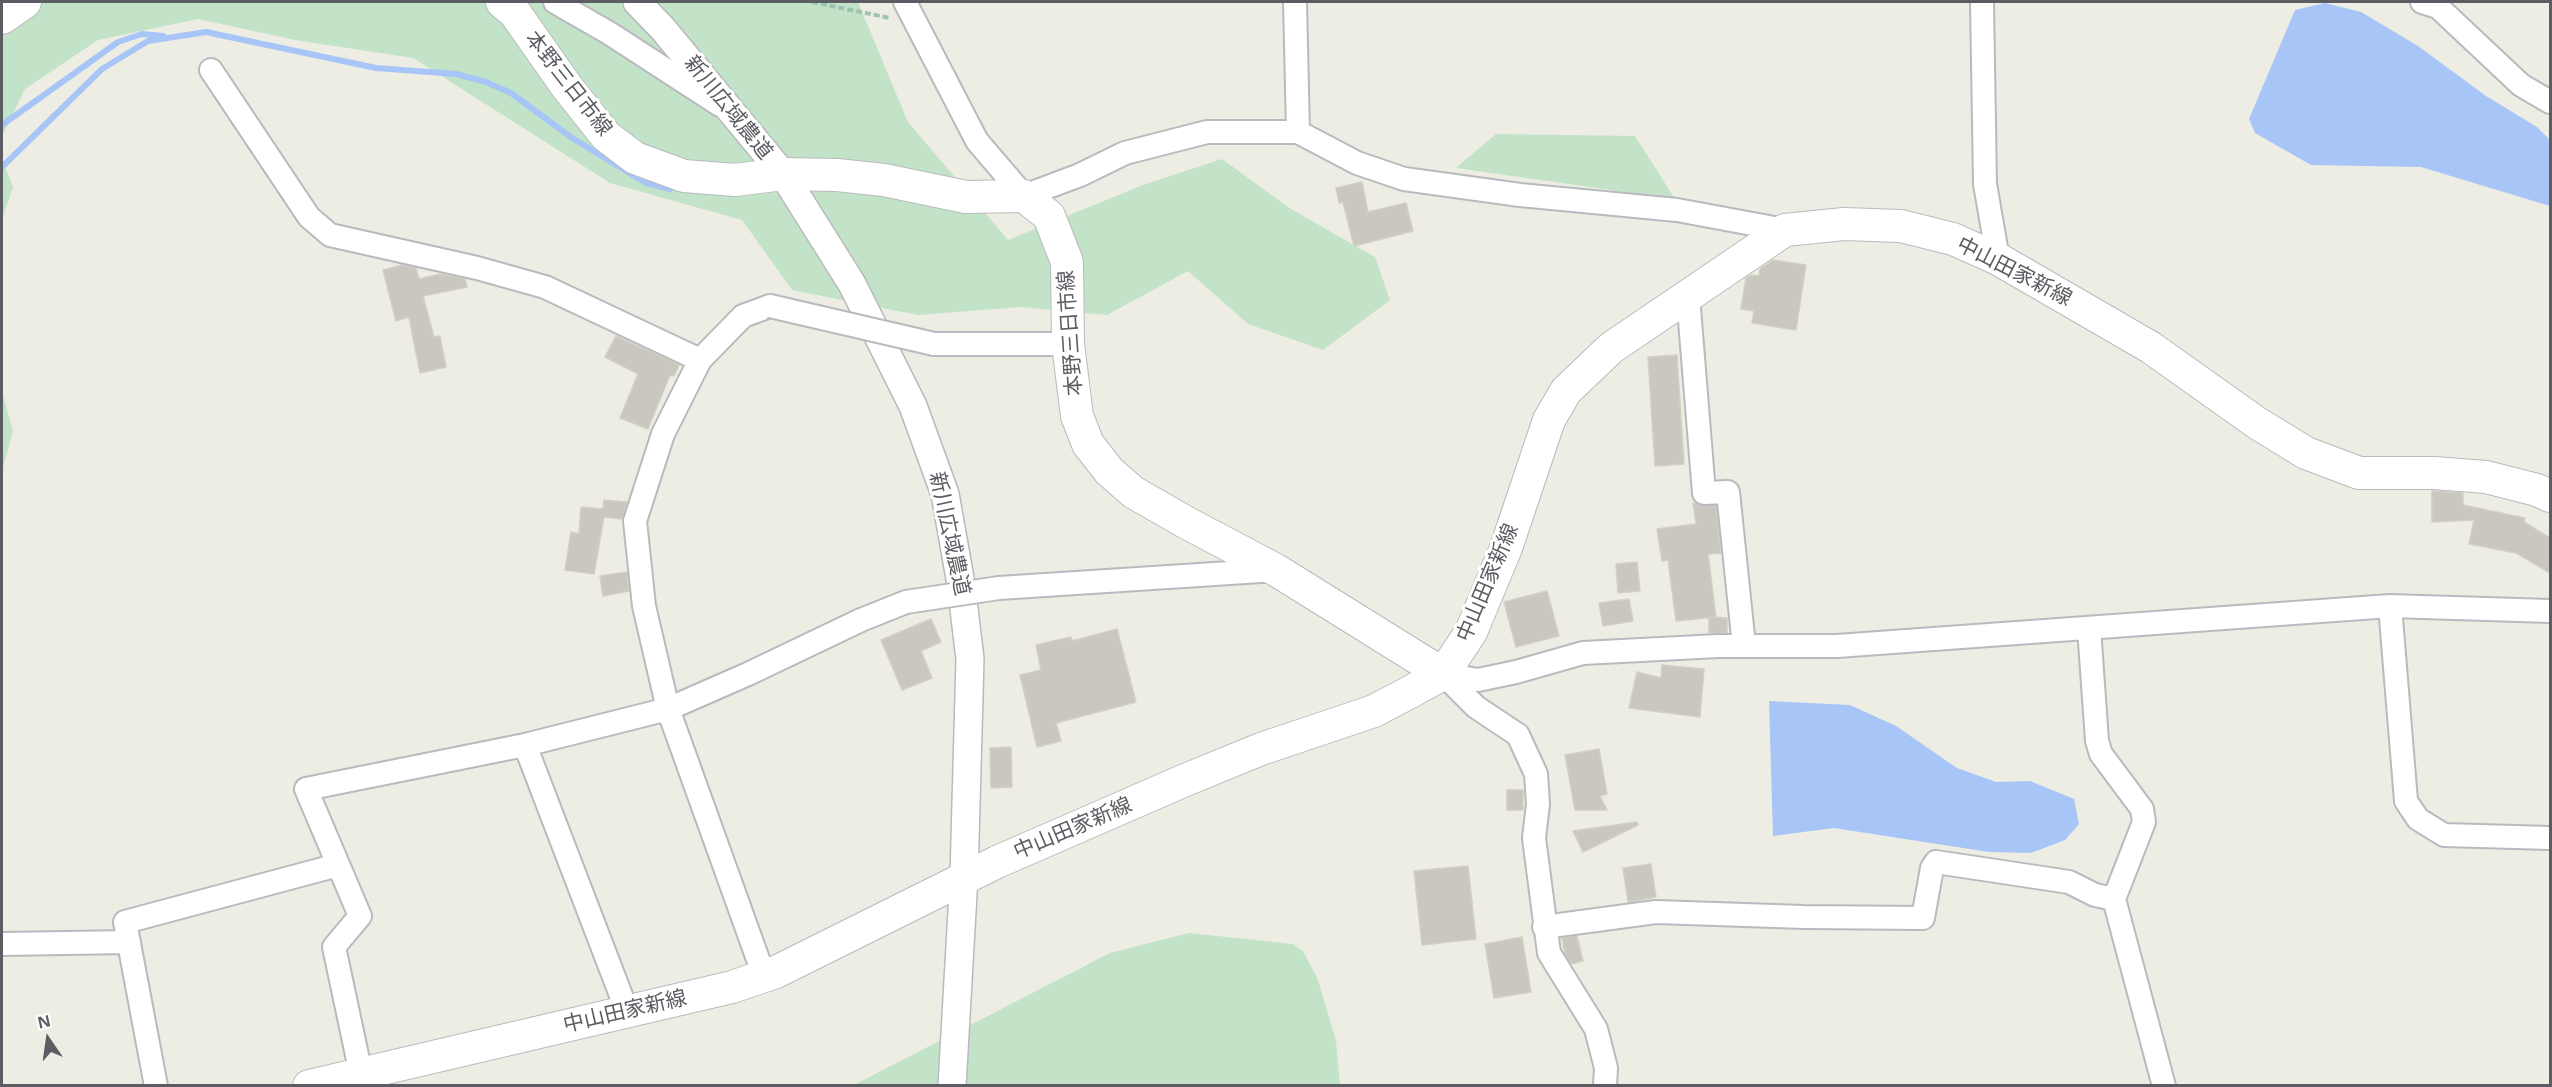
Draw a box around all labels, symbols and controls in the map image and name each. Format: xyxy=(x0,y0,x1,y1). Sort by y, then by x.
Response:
street label: 本野三日市線 xyxy=(519,27,617,141)
street label: 新川広域農道 xyxy=(679,51,777,165)
street label: 中山田家新線 xyxy=(1952,232,2076,312)
street label: 本野三日市線 xyxy=(1054,269,1088,397)
street label: 新川広域農道 xyxy=(924,470,974,598)
street label: 中山田家新線 xyxy=(1452,520,1524,646)
street label: 中山田家新線 xyxy=(1010,793,1136,865)
street label: 中山田家新線 xyxy=(561,986,689,1038)
north arrow xyxy=(18,1009,78,1069)
text: N xyxy=(35,1009,53,1034)

